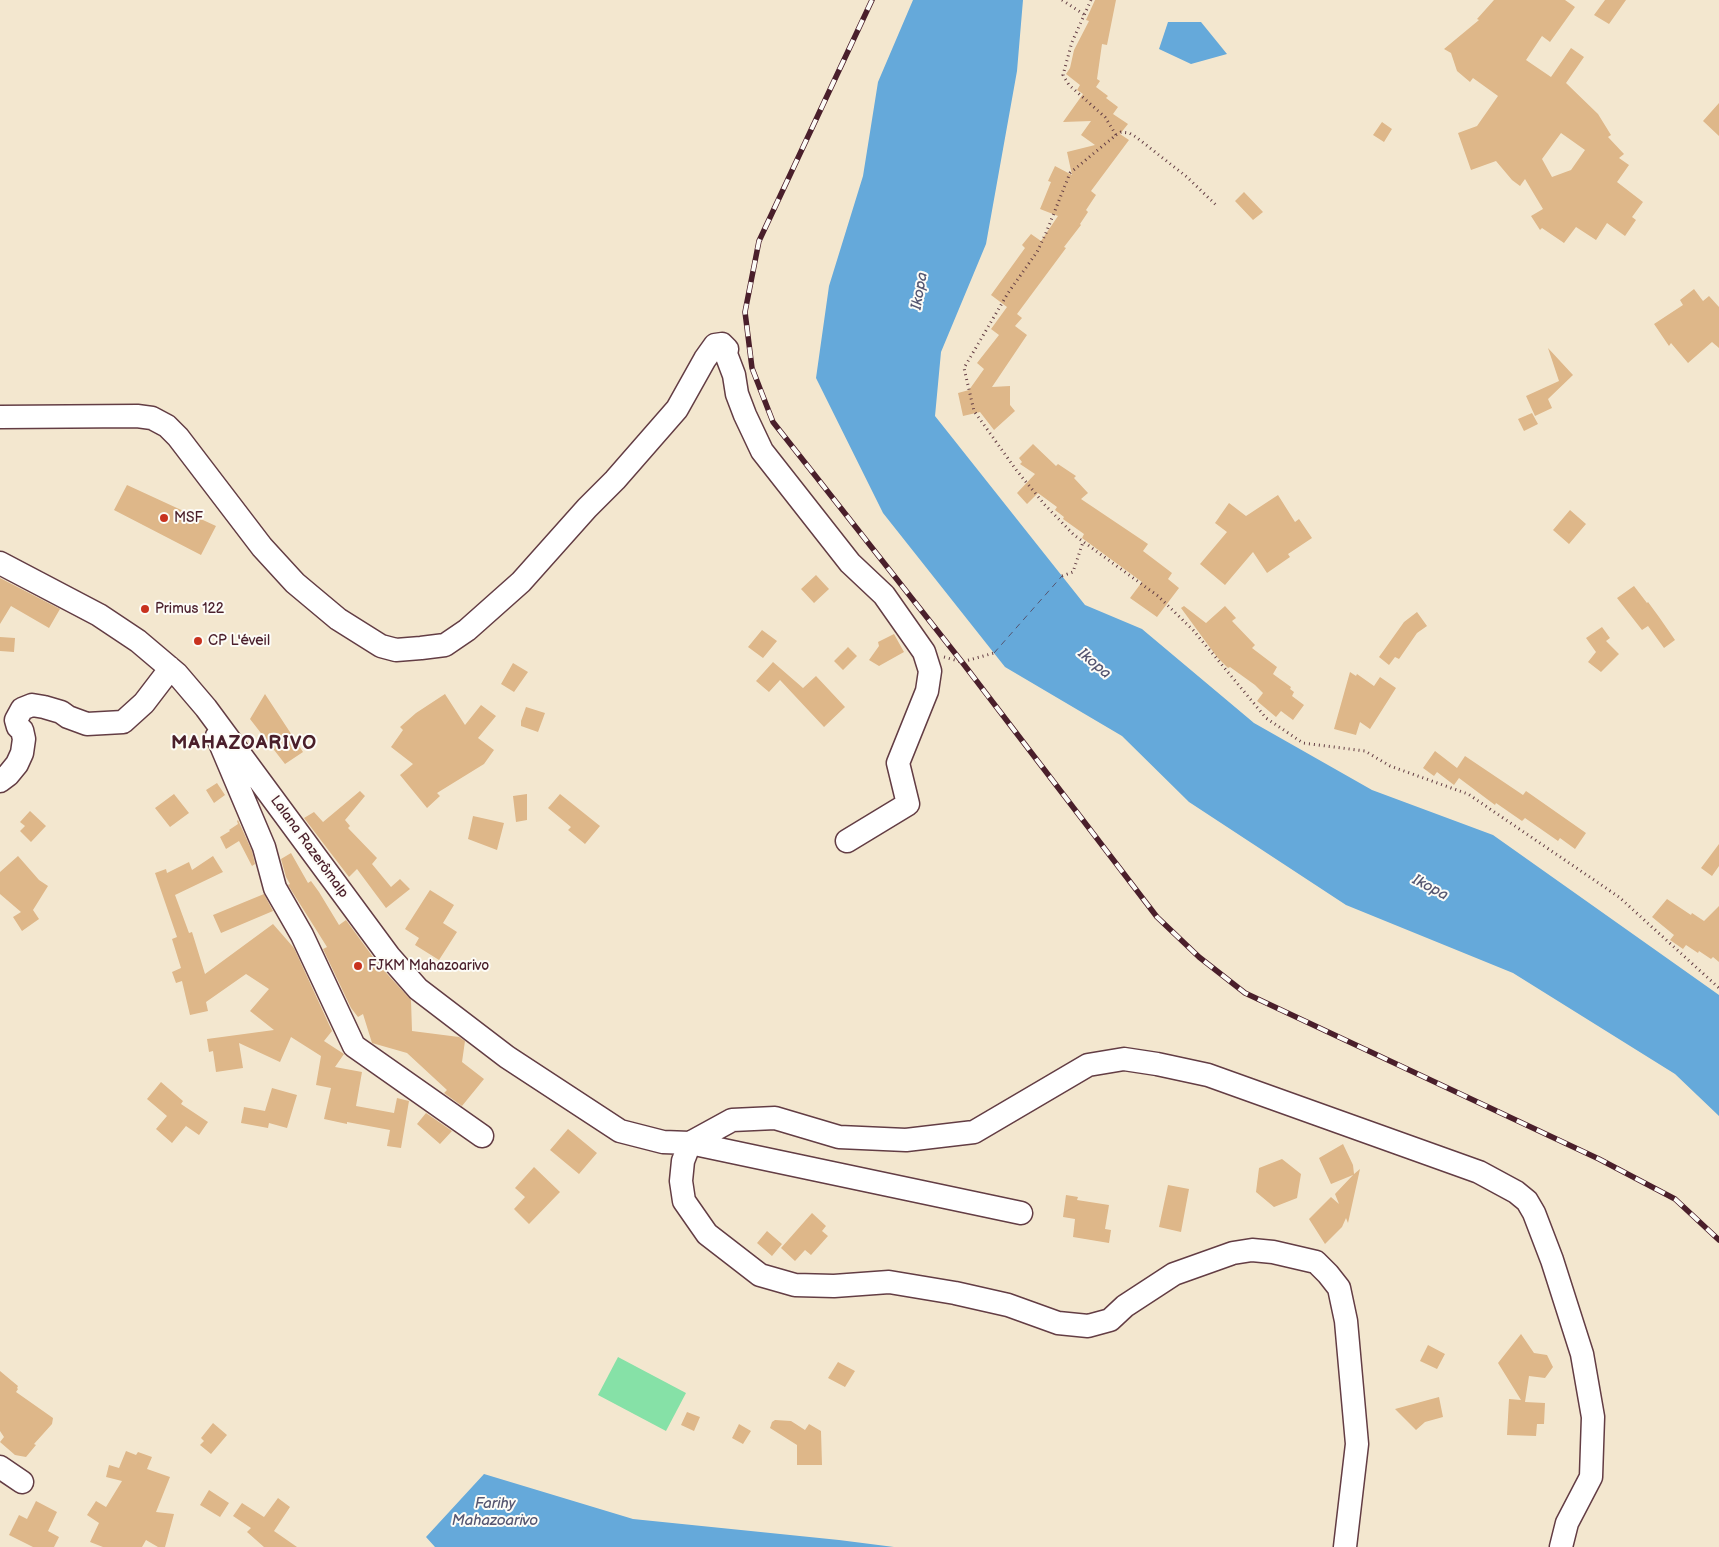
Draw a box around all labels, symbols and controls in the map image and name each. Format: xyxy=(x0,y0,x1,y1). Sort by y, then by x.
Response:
water label: Ikopa xyxy=(908,271,932,311)
place label: MSF xyxy=(174,510,203,526)
marker: MSF xyxy=(158,512,170,524)
place label: Primus 122 xyxy=(155,601,224,617)
marker: Primus 122 xyxy=(139,603,151,615)
place label: CP L'éveil xyxy=(208,633,270,649)
marker: CP L'éveil xyxy=(192,635,204,647)
water label: Ikopa xyxy=(1074,645,1114,683)
district label: MAHAZOARIVO xyxy=(170,733,318,755)
street label: Lalana Razerômalp xyxy=(266,793,352,901)
water label: Ikopa xyxy=(1409,871,1451,905)
place label: FJKM Mahazoarivo xyxy=(368,958,489,974)
marker: FJKM Mahazoarivo xyxy=(352,960,364,972)
water label: Farihy Mahazoarivo xyxy=(452,1495,538,1530)

